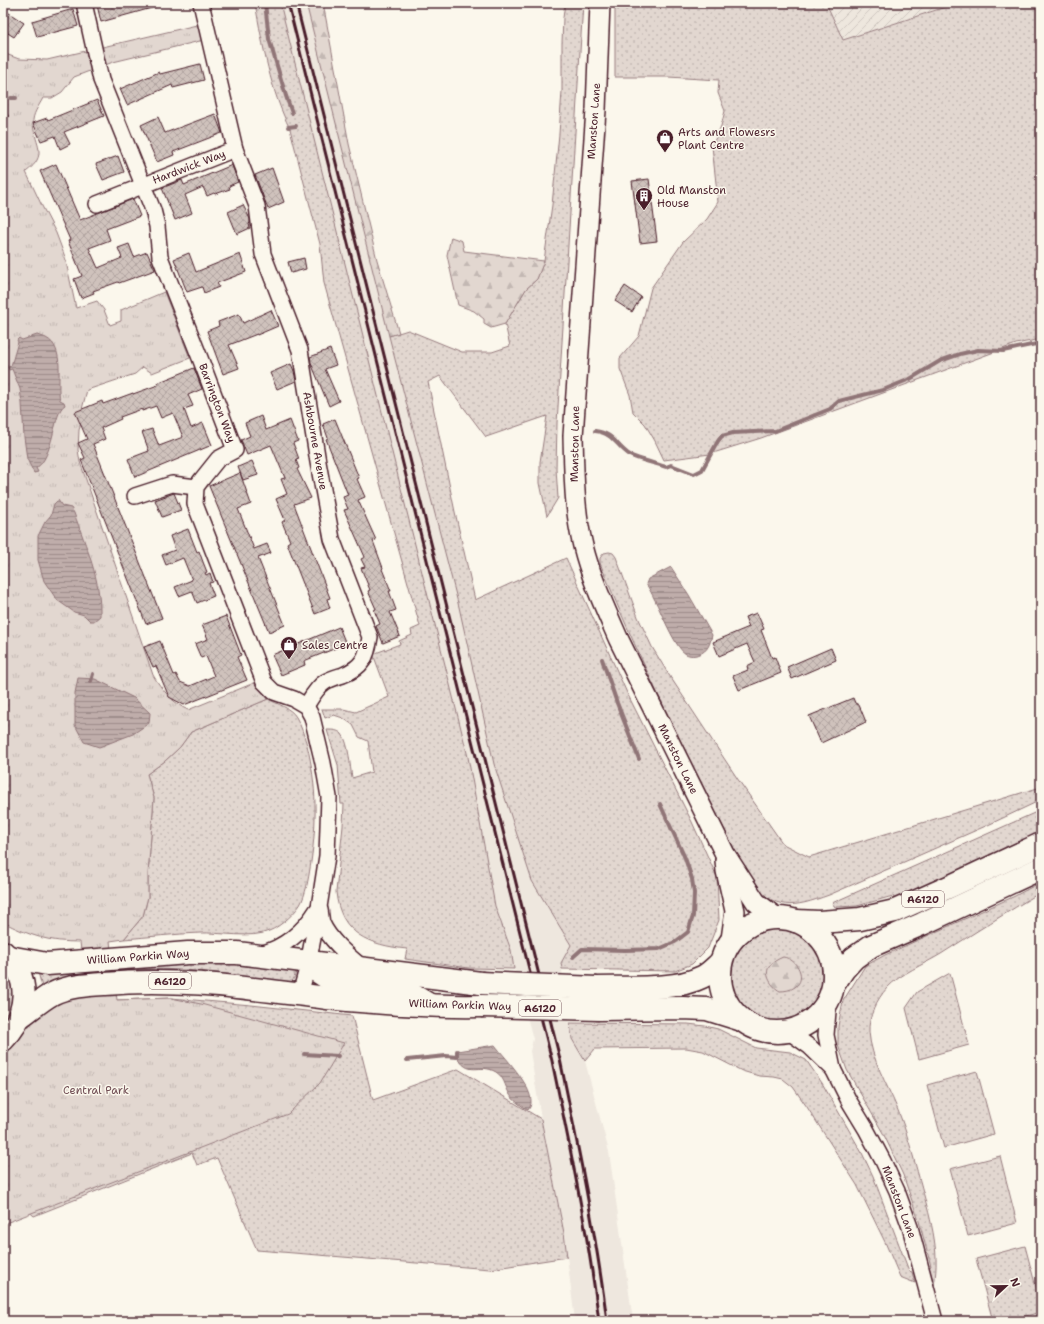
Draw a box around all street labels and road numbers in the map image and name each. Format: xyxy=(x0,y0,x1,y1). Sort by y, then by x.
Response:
street label: Manston Lane xyxy=(584,82,604,160)
street label: Hardwick Way xyxy=(150,146,228,188)
street label: Barrington Way xyxy=(195,361,239,445)
street label: Ashbourne Avenue xyxy=(299,391,331,491)
street label: Manston Lane xyxy=(567,406,583,482)
street label: Manston Lane xyxy=(654,721,702,797)
road number: A6120 xyxy=(902,891,944,907)
street label: William Parkin Way xyxy=(86,946,190,968)
road number: A6120 xyxy=(149,973,191,989)
street label: William Parkin Way xyxy=(408,996,512,1014)
road number: A6120 xyxy=(519,1000,561,1016)
street label: Manston Lane xyxy=(878,1164,920,1240)

